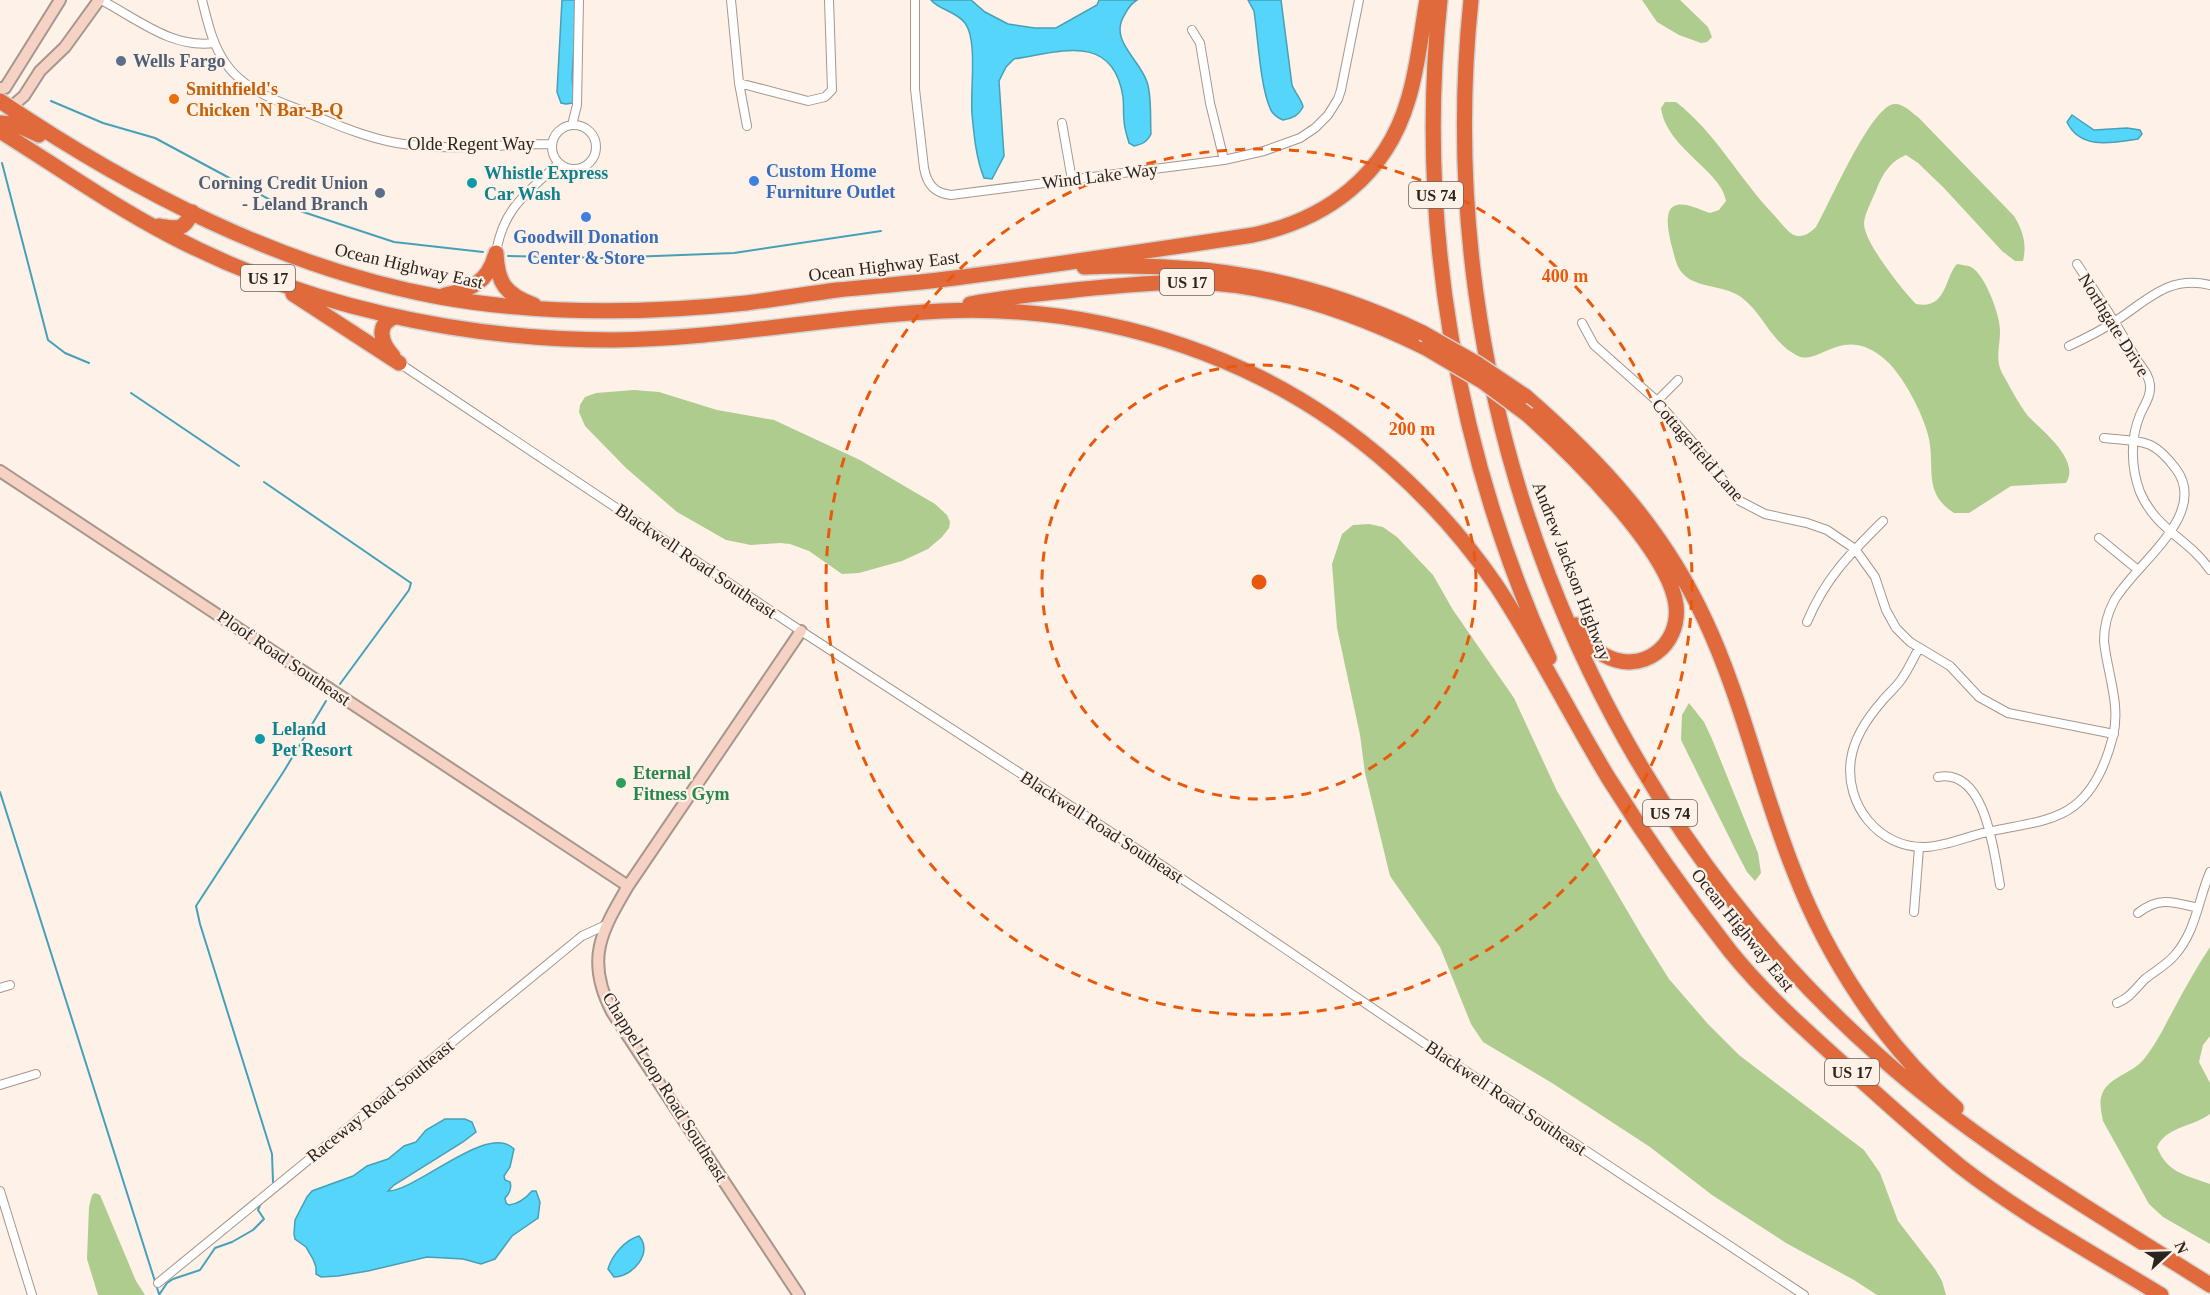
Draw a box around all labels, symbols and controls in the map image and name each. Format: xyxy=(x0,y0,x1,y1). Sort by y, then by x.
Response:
place label: Wells Fargo xyxy=(133,51,226,71)
marker: Wells Fargo xyxy=(114,54,128,68)
place label: Smithfield's Chicken 'N Bar-B-Q xyxy=(186,79,343,120)
marker: Smithfield's Chicken 'N Bar-B-Q xyxy=(167,92,181,106)
street label: Olde Regent Way xyxy=(407,134,535,154)
street label: Wind Lake Way xyxy=(1041,159,1159,193)
place label: Custom Home Furniture Outlet xyxy=(766,161,895,202)
place label: Whistle Express Car Wash xyxy=(484,163,608,204)
place label: Corning Credit Union - Leland Branch xyxy=(198,173,368,214)
marker: Custom Home Furniture Outlet xyxy=(747,174,761,188)
marker: Whistle Express Car Wash xyxy=(465,176,479,190)
road number: US 74 xyxy=(1409,182,1463,208)
marker: Corning Credit Union - Leland Branch xyxy=(373,186,387,200)
marker: Goodwill Donation Center & Store xyxy=(579,210,593,224)
place label: Goodwill Donation Center & Store xyxy=(513,227,659,268)
street label: Ocean Highway East xyxy=(333,239,485,293)
street label: Ocean Highway East xyxy=(807,247,961,285)
road number: US 17 xyxy=(241,265,295,291)
text: 400 m xyxy=(1542,266,1588,286)
road number: US 17 xyxy=(1160,269,1214,295)
street label: Northgate Drive xyxy=(2074,270,2154,380)
street label: Cottagefield Lane xyxy=(1648,395,1748,505)
text: 200 m xyxy=(1389,419,1435,439)
street label: Andrew Jackson Highway xyxy=(1529,479,1615,663)
street label: Blackwell Road Southeast xyxy=(612,500,780,622)
centre of rings xyxy=(1249,572,1269,592)
street label: Ploof Road Southeast xyxy=(214,606,354,710)
place label: Leland Pet Resort xyxy=(272,719,352,760)
marker: Leland Pet Resort xyxy=(253,732,267,746)
place label: Eternal Fitness Gym xyxy=(633,763,730,804)
street label: Blackwell Road Southeast xyxy=(1017,767,1187,887)
marker: Eternal Fitness Gym xyxy=(614,776,628,790)
road number: US 74 xyxy=(1643,800,1697,826)
street label: Ocean Highway East xyxy=(1687,865,1799,995)
street label: Chappel Loop Road Southeast xyxy=(598,989,732,1185)
street label: Raceway Road Southeast xyxy=(303,1036,457,1166)
street label: Blackwell Road Southeast xyxy=(1422,1037,1590,1159)
road number: US 17 xyxy=(1825,1059,1879,1085)
north arrow xyxy=(2138,1223,2198,1283)
text: N xyxy=(2171,1239,2192,1257)

